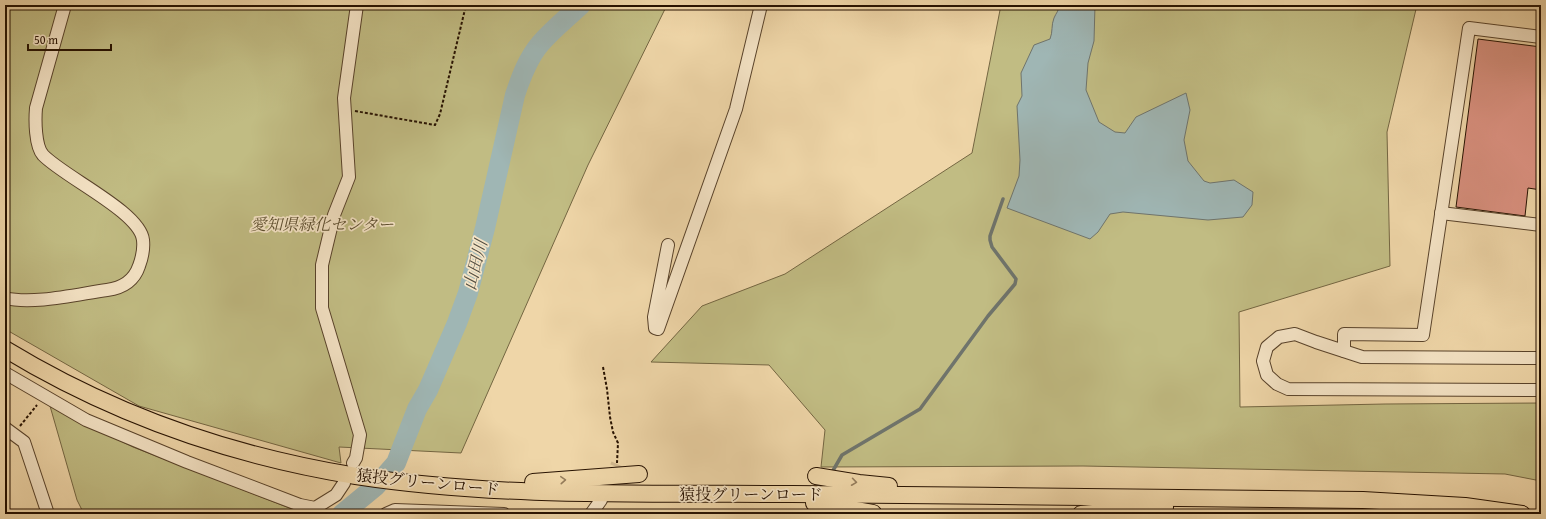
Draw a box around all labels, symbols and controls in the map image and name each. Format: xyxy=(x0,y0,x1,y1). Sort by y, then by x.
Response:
scale bar xyxy=(28,26,111,52)
text: 50 m xyxy=(34,31,58,48)
park label: 愛知県緑化センター xyxy=(250,212,394,236)
water label: 山田川 xyxy=(456,235,493,293)
street label: 猿投グリーンロード xyxy=(355,463,501,501)
one-way arrow xyxy=(560,475,566,484)
one-way arrow xyxy=(851,477,857,486)
street label: 猿投グリーンロード xyxy=(679,482,823,506)

